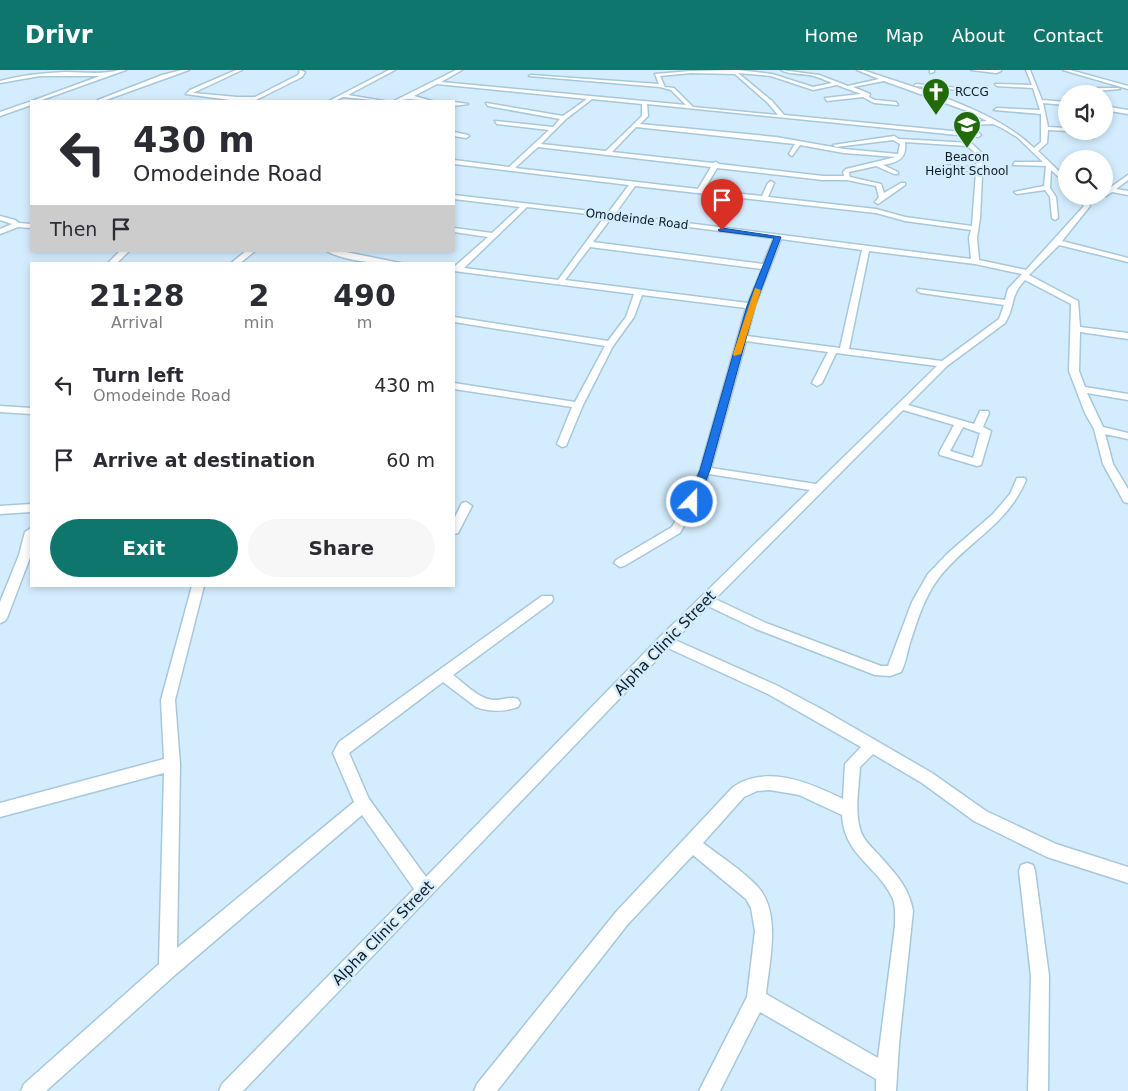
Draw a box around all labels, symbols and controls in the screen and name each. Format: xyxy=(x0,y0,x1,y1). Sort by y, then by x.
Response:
text: Drivr xyxy=(25,21,92,49)
text: Home xyxy=(805,25,858,46)
text: Map xyxy=(886,25,924,46)
text: About xyxy=(952,25,1005,46)
text: Contact xyxy=(1033,25,1103,46)
church icon: RCCG xyxy=(921,77,951,116)
place label: RCCG xyxy=(955,85,989,99)
map controls xyxy=(1058,85,1113,205)
button: sound xyxy=(1058,85,1113,140)
school or university icon: Beacon Height School xyxy=(952,110,982,149)
icon: left xyxy=(50,120,115,185)
text: 430 m xyxy=(133,120,255,160)
place label: Beacon Height School xyxy=(925,150,1009,178)
button: search xyxy=(1058,150,1113,205)
text: Omodeinde Road xyxy=(133,161,322,186)
pin xyxy=(701,179,743,230)
icon: arrive xyxy=(708,186,736,214)
street label: Omodeinde Road xyxy=(585,206,689,232)
icon: arrive xyxy=(107,215,135,243)
text: Then xyxy=(50,218,97,240)
text: 21:28 xyxy=(89,278,185,313)
text: 2 xyxy=(248,278,269,313)
text: 490 xyxy=(333,278,396,313)
text: Arrival xyxy=(111,313,163,332)
text: min xyxy=(244,313,274,332)
text: m xyxy=(357,313,372,332)
text: Turn left xyxy=(93,364,184,386)
icon: left xyxy=(50,371,78,399)
text: 430 m xyxy=(374,374,435,396)
text: Omodeinde Road xyxy=(93,386,231,405)
icon: arrive xyxy=(50,446,78,474)
text: Arrive at destination xyxy=(93,449,315,471)
text: 60 m xyxy=(386,449,435,471)
position arrow xyxy=(665,475,717,527)
button: Exit xyxy=(50,519,238,577)
button: Share xyxy=(248,519,435,577)
street label: Alpha Clinic Street xyxy=(610,587,720,699)
street label: Alpha Clinic Street xyxy=(328,877,438,989)

